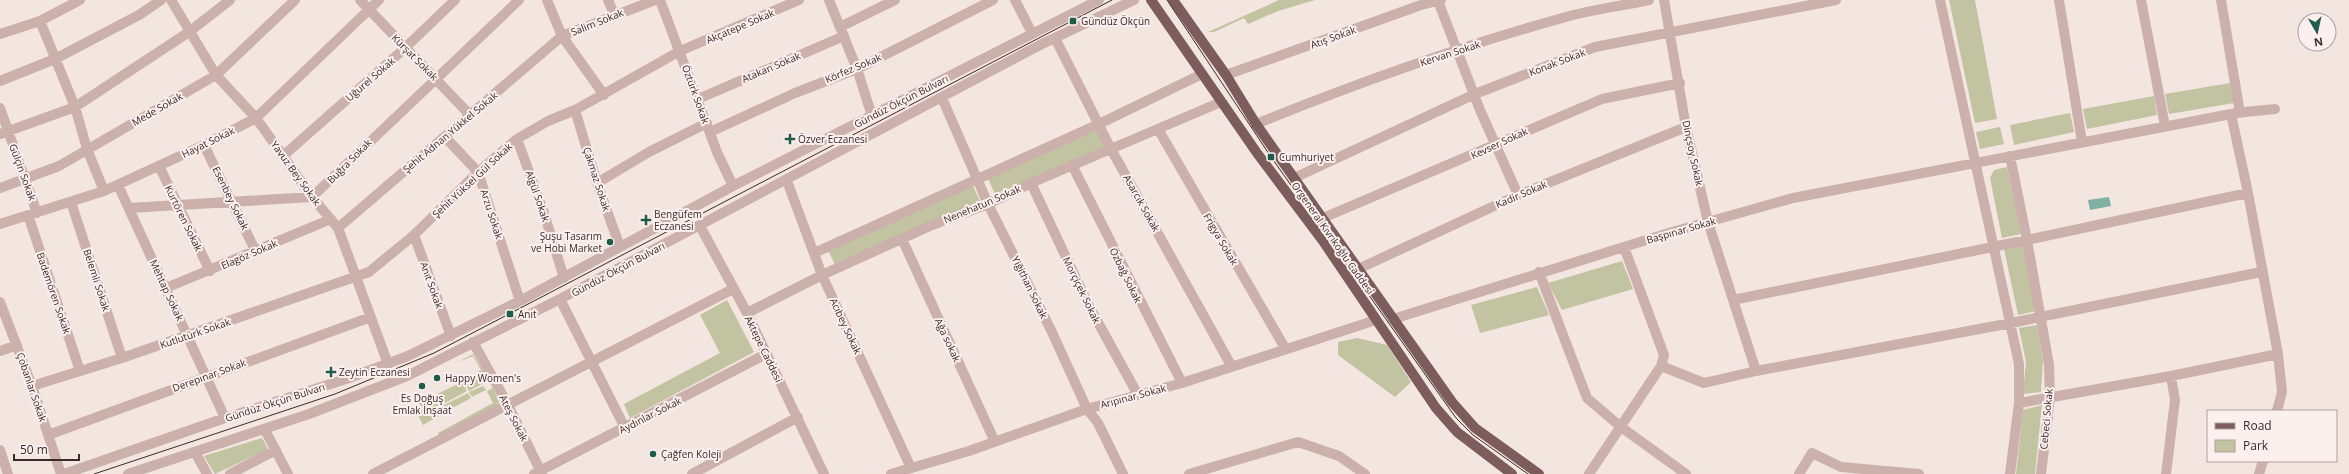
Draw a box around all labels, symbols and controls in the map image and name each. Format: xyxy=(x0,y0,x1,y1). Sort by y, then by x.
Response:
street label: Salim Sokak xyxy=(569,5,626,39)
street label: Akçatepe Sokak xyxy=(704,5,777,47)
north arrow xyxy=(2297,12,2337,52)
place label: Gündüz Ökçün xyxy=(1081,14,1150,28)
marker: Gündüz Ökçün xyxy=(1068,16,1078,26)
street label: Atış Sokak xyxy=(1308,22,1358,52)
street label: Kürşat Sokak xyxy=(389,31,442,84)
text: N xyxy=(2313,34,2324,50)
street label: Kervan Sokak xyxy=(1418,36,1483,69)
street label: Konak Sokak xyxy=(1527,45,1588,79)
street label: Atakan Sokak xyxy=(739,48,803,86)
street label: Körfez Sokak xyxy=(823,50,884,86)
street label: Uğurel Sokak xyxy=(342,53,398,104)
street label: Öztürk Sokak xyxy=(679,63,713,126)
street label: Gündüz Ökçün Bulvarı xyxy=(851,71,951,131)
street label: Mede Sokak xyxy=(129,88,186,129)
street label: Şehit Adnan Yükkel Sokak xyxy=(400,88,501,176)
street label: Dinçsoy Sokak xyxy=(1679,119,1707,188)
street label: Hayat Sokak xyxy=(179,123,237,161)
street label: Kevser Sokak xyxy=(1468,123,1530,162)
place label: Özver Eczanesi xyxy=(798,132,867,146)
marker: Özver Eczanesi xyxy=(785,134,795,144)
street label: Buğra Sokak xyxy=(324,135,375,186)
street label: Yavuz Bey Sokak xyxy=(268,138,325,209)
street label: Şehit Yüksel Gül Sokak xyxy=(429,139,516,221)
street label: Gülçin Sokak xyxy=(6,142,40,203)
street label: Çakmaz Sokak xyxy=(580,145,614,214)
place label: Cumhuriyet xyxy=(1279,150,1334,164)
marker: Cumhuriyet xyxy=(1266,152,1276,162)
street label: Esenbey Sokak xyxy=(210,164,253,233)
street label: Algül Sokak xyxy=(523,169,554,224)
street label: Asarcık Sokak xyxy=(1120,172,1164,235)
street label: Kadir Sokak xyxy=(1493,177,1550,211)
street label: Orgeneral Kıvrıkoğlu Caddesi xyxy=(1289,179,1377,297)
street label: Nenehatun Sokak xyxy=(941,181,1023,227)
street label: Kurtören Sokak xyxy=(162,183,206,254)
street label: Arzu Sokak xyxy=(477,187,507,241)
place label: Bengüfem Eczanesi xyxy=(654,207,702,233)
street label: Frigya Sokak xyxy=(1200,210,1242,268)
street label: Başpınar Sokak xyxy=(1645,213,1718,247)
marker: Bengüfem Eczanesi xyxy=(641,215,651,225)
place label: Şuşu Tasarım ve Hobi Market xyxy=(531,229,602,255)
street label: Elagöz Sokak xyxy=(219,236,280,272)
marker: Şuşu Tasarım ve Hobi Market xyxy=(605,237,615,247)
street label: Gündüz Ökçün Bulvarı xyxy=(569,238,667,300)
street label: Özbağ Sokak xyxy=(1107,245,1146,306)
street label: Belemli Sokak xyxy=(80,247,114,314)
street label: Bademören Sokak xyxy=(34,251,75,336)
street label: Yiğithan Sokak xyxy=(1009,254,1051,321)
street label: Morçiçek Sokak xyxy=(1060,254,1104,326)
street label: Mehtap Sokak xyxy=(147,257,188,324)
street label: Anıt Sokak xyxy=(417,260,447,311)
street label: Acıbey Sokak xyxy=(827,296,865,357)
place label: Anıt xyxy=(518,307,537,321)
marker: Anıt xyxy=(505,309,515,319)
street label: Kutlutürk Sokak xyxy=(158,314,233,352)
street label: Aktepe Caddesi xyxy=(742,314,786,384)
street label: Ağa sokak xyxy=(932,316,965,365)
street label: Çobanlar Sokak xyxy=(14,350,51,424)
street label: Derepınar Sokak xyxy=(170,355,248,395)
place label: Zeytin Eczanesi xyxy=(339,365,410,379)
marker: Zeytin Eczanesi xyxy=(326,367,336,377)
place label: Happy Women's xyxy=(445,371,521,385)
marker: Happy Women's xyxy=(432,373,442,383)
street label: Gündüz Ökçün Bulvarı xyxy=(223,379,327,425)
street label: Arıpınar Sokak xyxy=(1099,380,1168,411)
marker: Es Doğuş Emlak İnşaat xyxy=(417,381,427,391)
street label: Cebeci Sokak xyxy=(2036,387,2056,450)
place label: Es Doğuş Emlak İnşaat xyxy=(392,391,452,417)
street label: Ateş Sokak xyxy=(496,392,532,444)
street label: Aydınlar Sokak xyxy=(616,393,684,437)
legend xyxy=(2207,410,2337,462)
text: Road xyxy=(2243,417,2272,434)
scale bar xyxy=(14,436,79,462)
text: Park xyxy=(2243,437,2269,454)
text: 50 m xyxy=(20,441,48,458)
place label: Çağfen Koleji xyxy=(661,447,721,461)
marker: Çağfen Koleji xyxy=(648,449,658,459)

